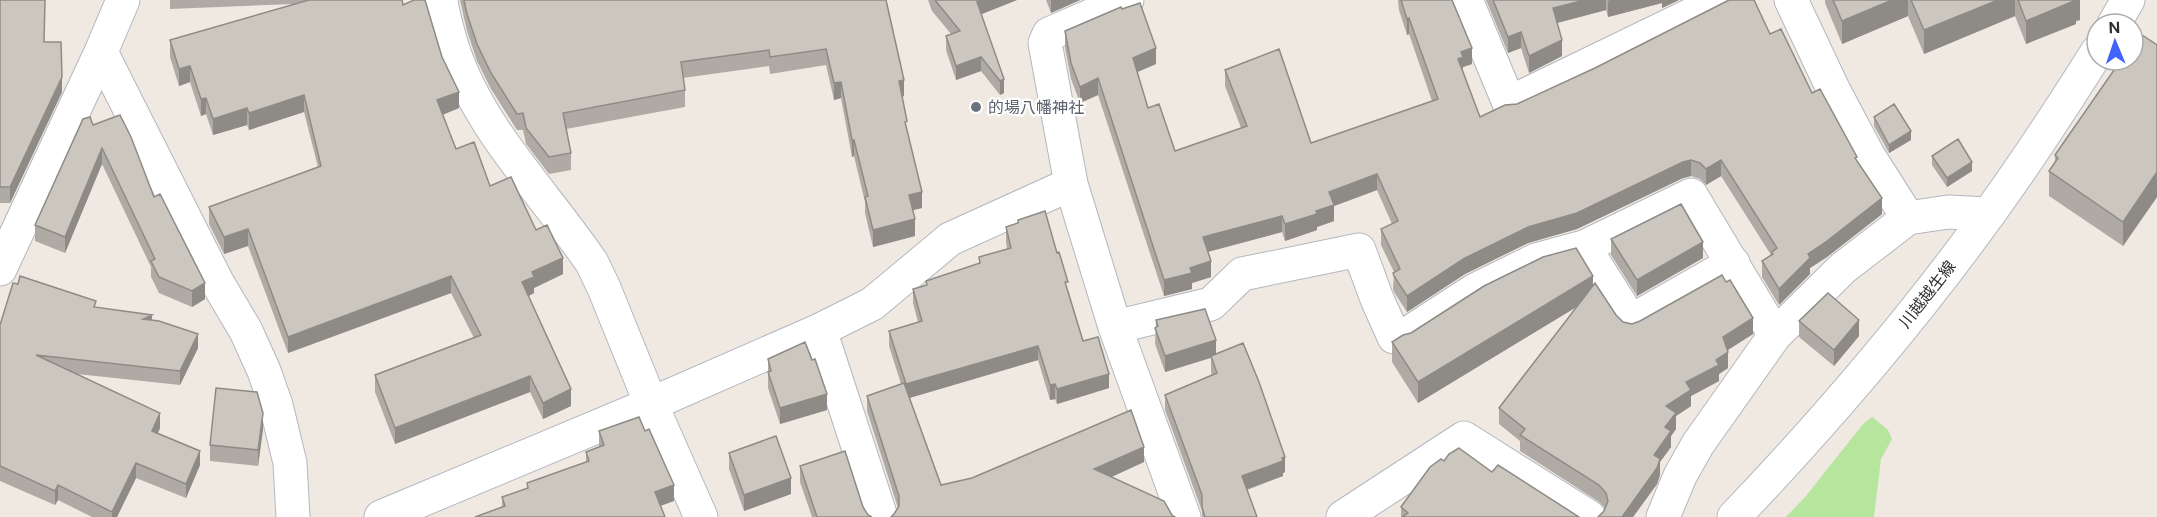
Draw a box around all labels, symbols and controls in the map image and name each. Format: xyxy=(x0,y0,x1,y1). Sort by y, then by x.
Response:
north arrow xyxy=(2085,12,2145,72)
text: N xyxy=(2108,17,2121,38)
place label: 的場八幡神社 xyxy=(988,97,1084,118)
marker: 的場八幡神社 xyxy=(969,100,983,114)
street label: 川越越生線 xyxy=(1894,256,1960,332)

